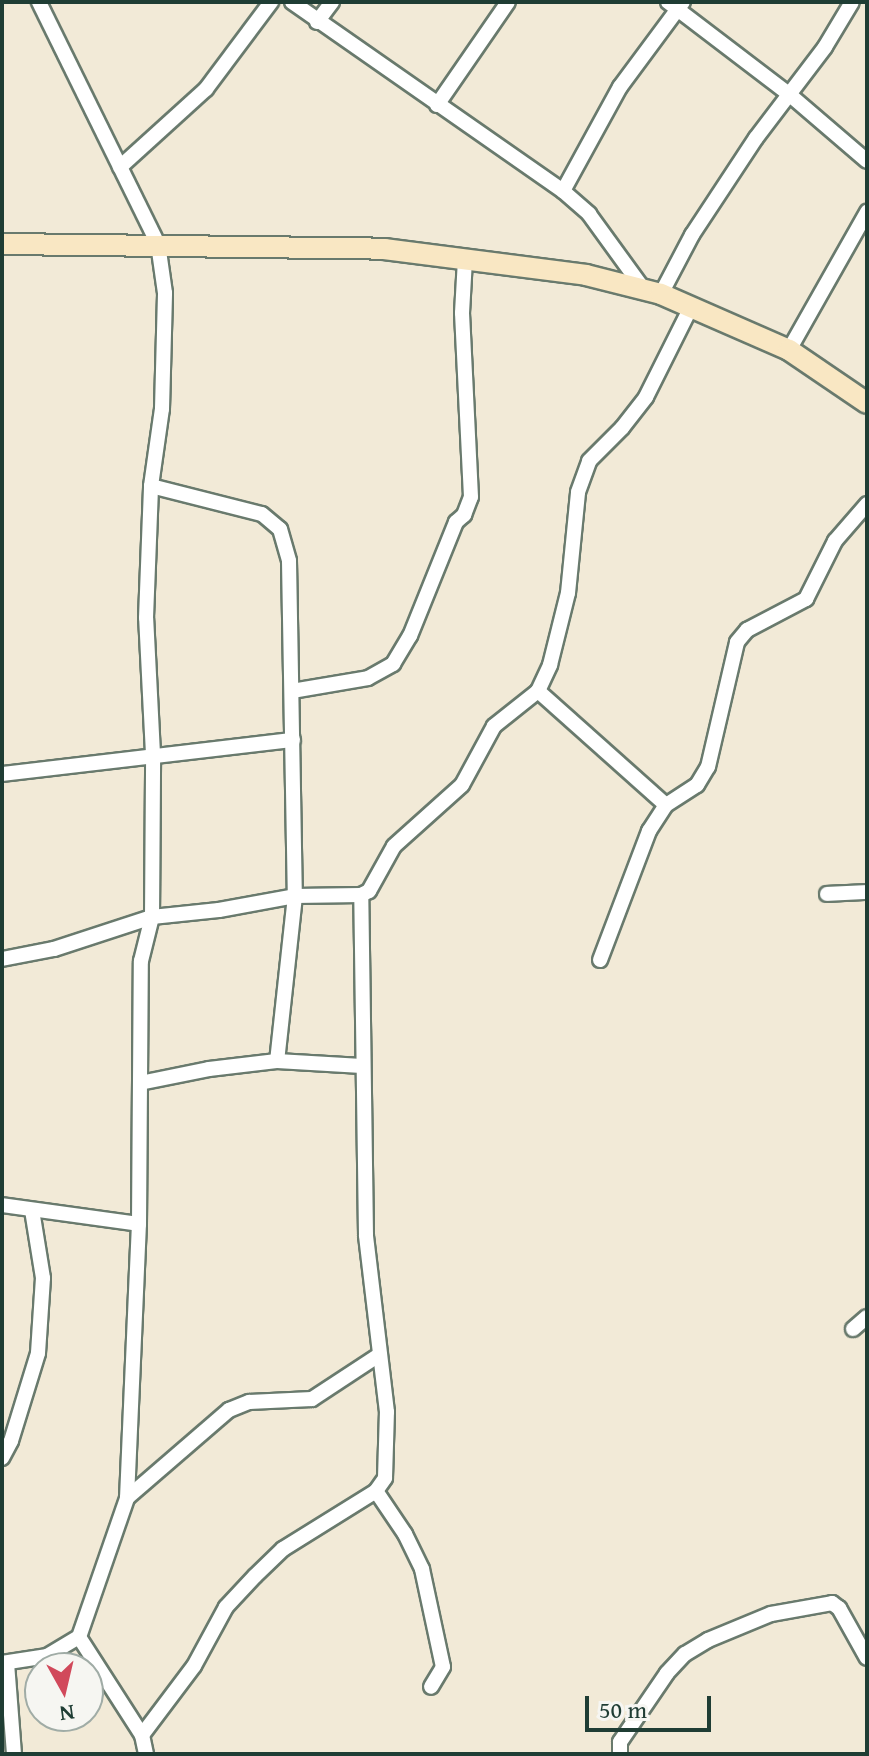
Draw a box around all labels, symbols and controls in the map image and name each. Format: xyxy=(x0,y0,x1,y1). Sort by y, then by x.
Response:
north arrow xyxy=(24,1652,104,1732)
scale bar xyxy=(589,1680,715,1730)
text: 50 m xyxy=(599,1692,647,1727)
text: N xyxy=(58,1697,77,1731)

